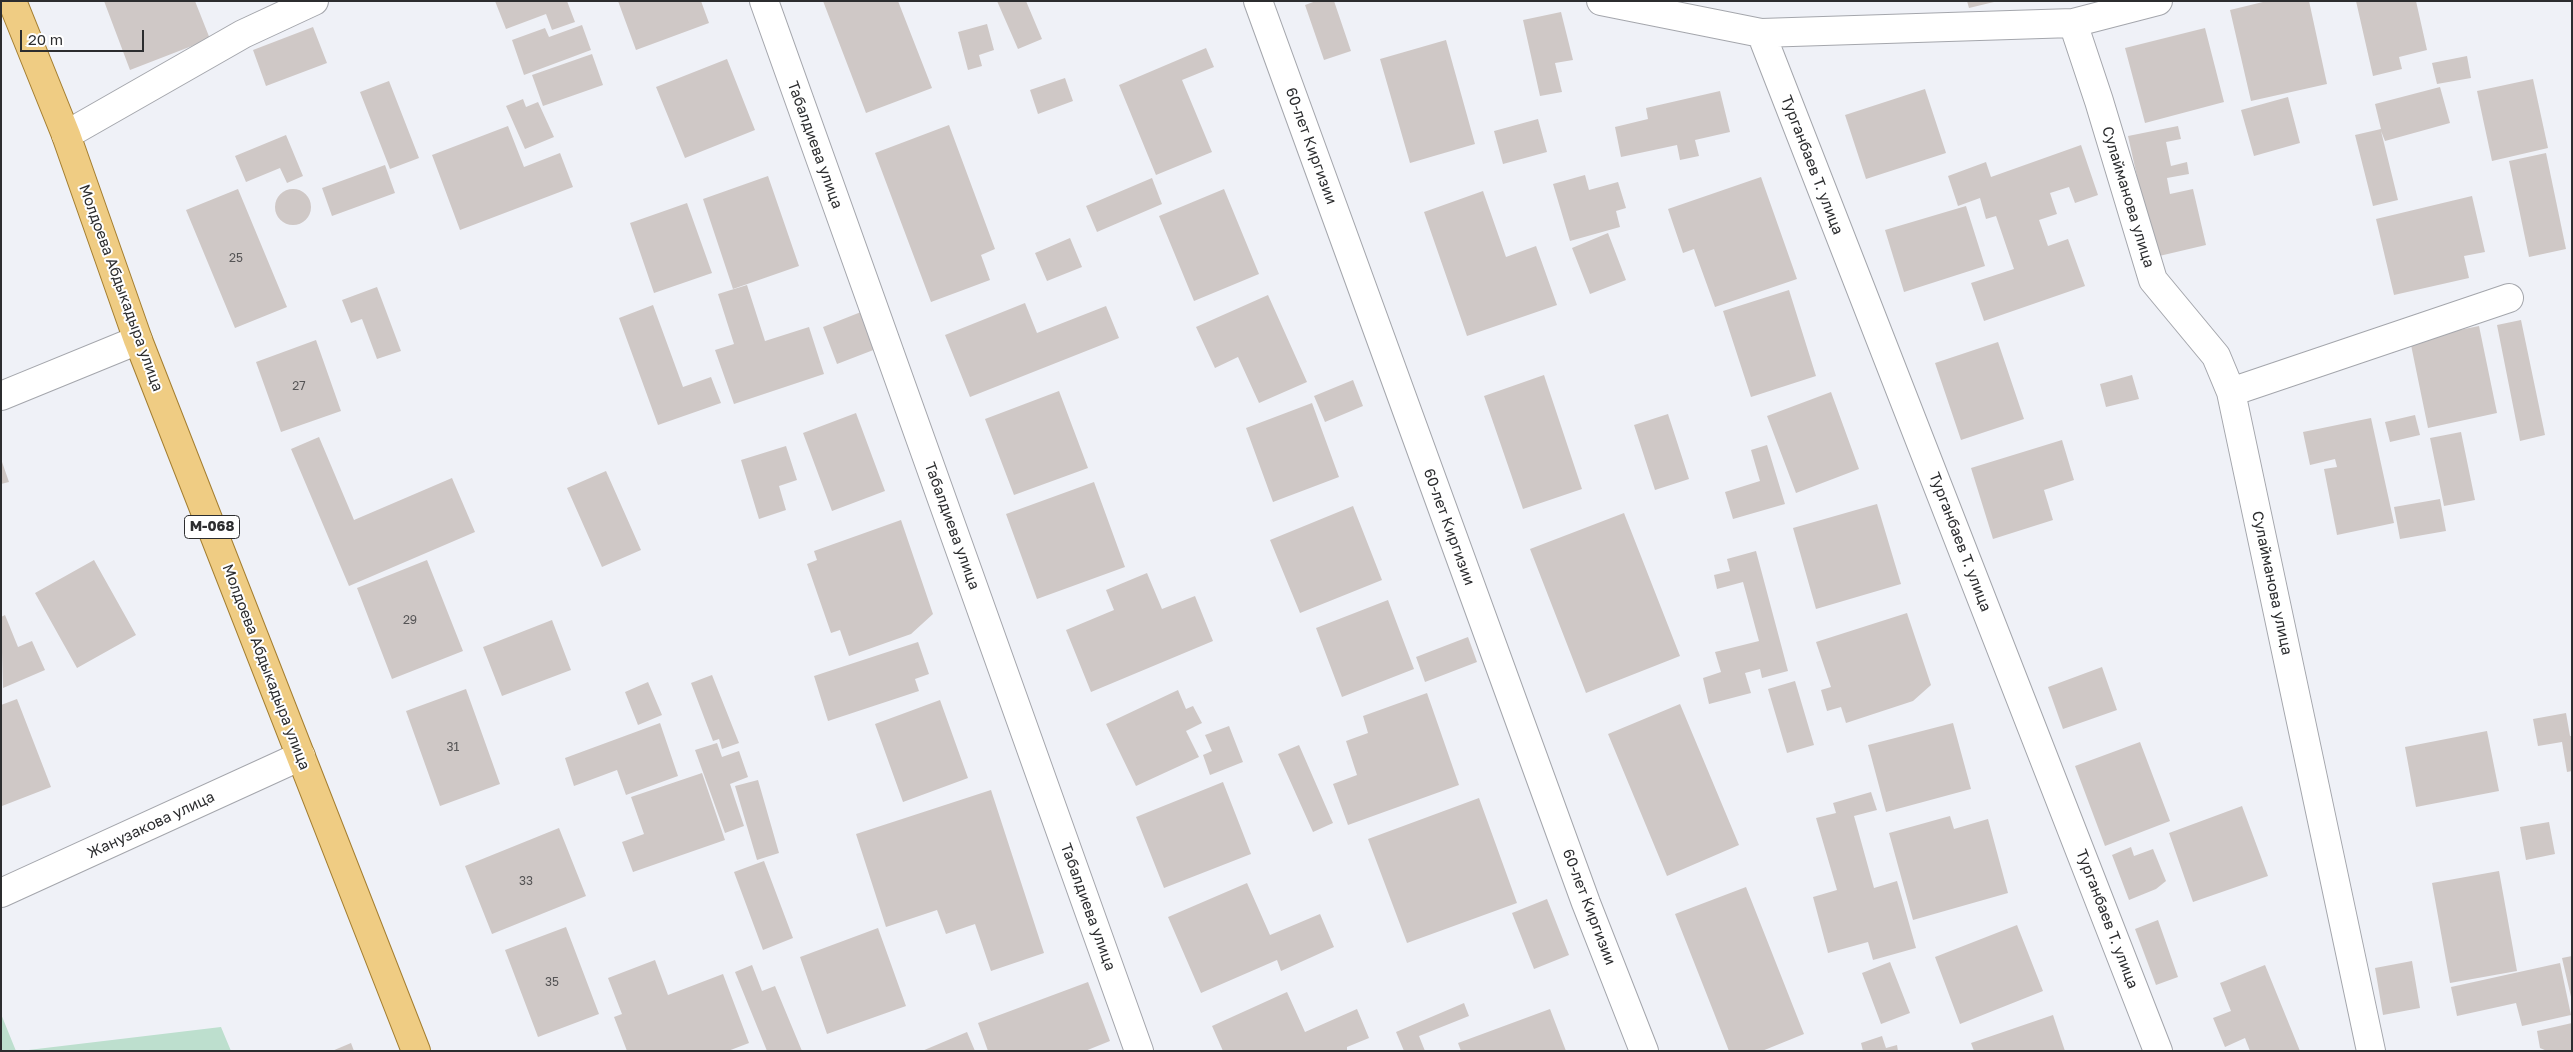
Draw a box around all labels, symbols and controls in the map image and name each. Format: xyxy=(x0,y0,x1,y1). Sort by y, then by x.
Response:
scale bar xyxy=(22,20,146,52)
text: 20 m xyxy=(28,30,63,48)
street label: Табалдиева улица xyxy=(784,79,846,211)
street label: 60-лет Киргизии xyxy=(1282,85,1340,207)
street label: Турганбаев Т. улица xyxy=(1777,93,1847,237)
street label: Сулайманова улица xyxy=(2098,124,2158,270)
street label: Молдоева Абдыкадыра улица xyxy=(75,182,167,394)
house number: 25 xyxy=(229,251,243,265)
house number: 27 xyxy=(292,379,306,393)
street label: Табалдиева улица xyxy=(921,460,983,592)
street label: 60-лет Киргизии xyxy=(1420,466,1478,588)
street label: Турганбаев Т. улица xyxy=(1925,470,1995,614)
street label: Сулайманова улица xyxy=(2248,509,2296,657)
road number: М-068 xyxy=(184,516,240,538)
street label: Молдоева Абдыкадыра улица xyxy=(218,562,314,772)
house number: 29 xyxy=(403,613,417,627)
house number: 31 xyxy=(447,740,459,754)
street label: Жанузакова улица xyxy=(85,788,217,862)
street label: Табалдиева улица xyxy=(1057,841,1119,973)
street label: 60-лет Киргизии xyxy=(1559,846,1619,968)
street label: Турганбаев Т. улица xyxy=(2072,847,2142,991)
house number: 33 xyxy=(519,874,533,888)
house number: 35 xyxy=(545,975,559,989)

